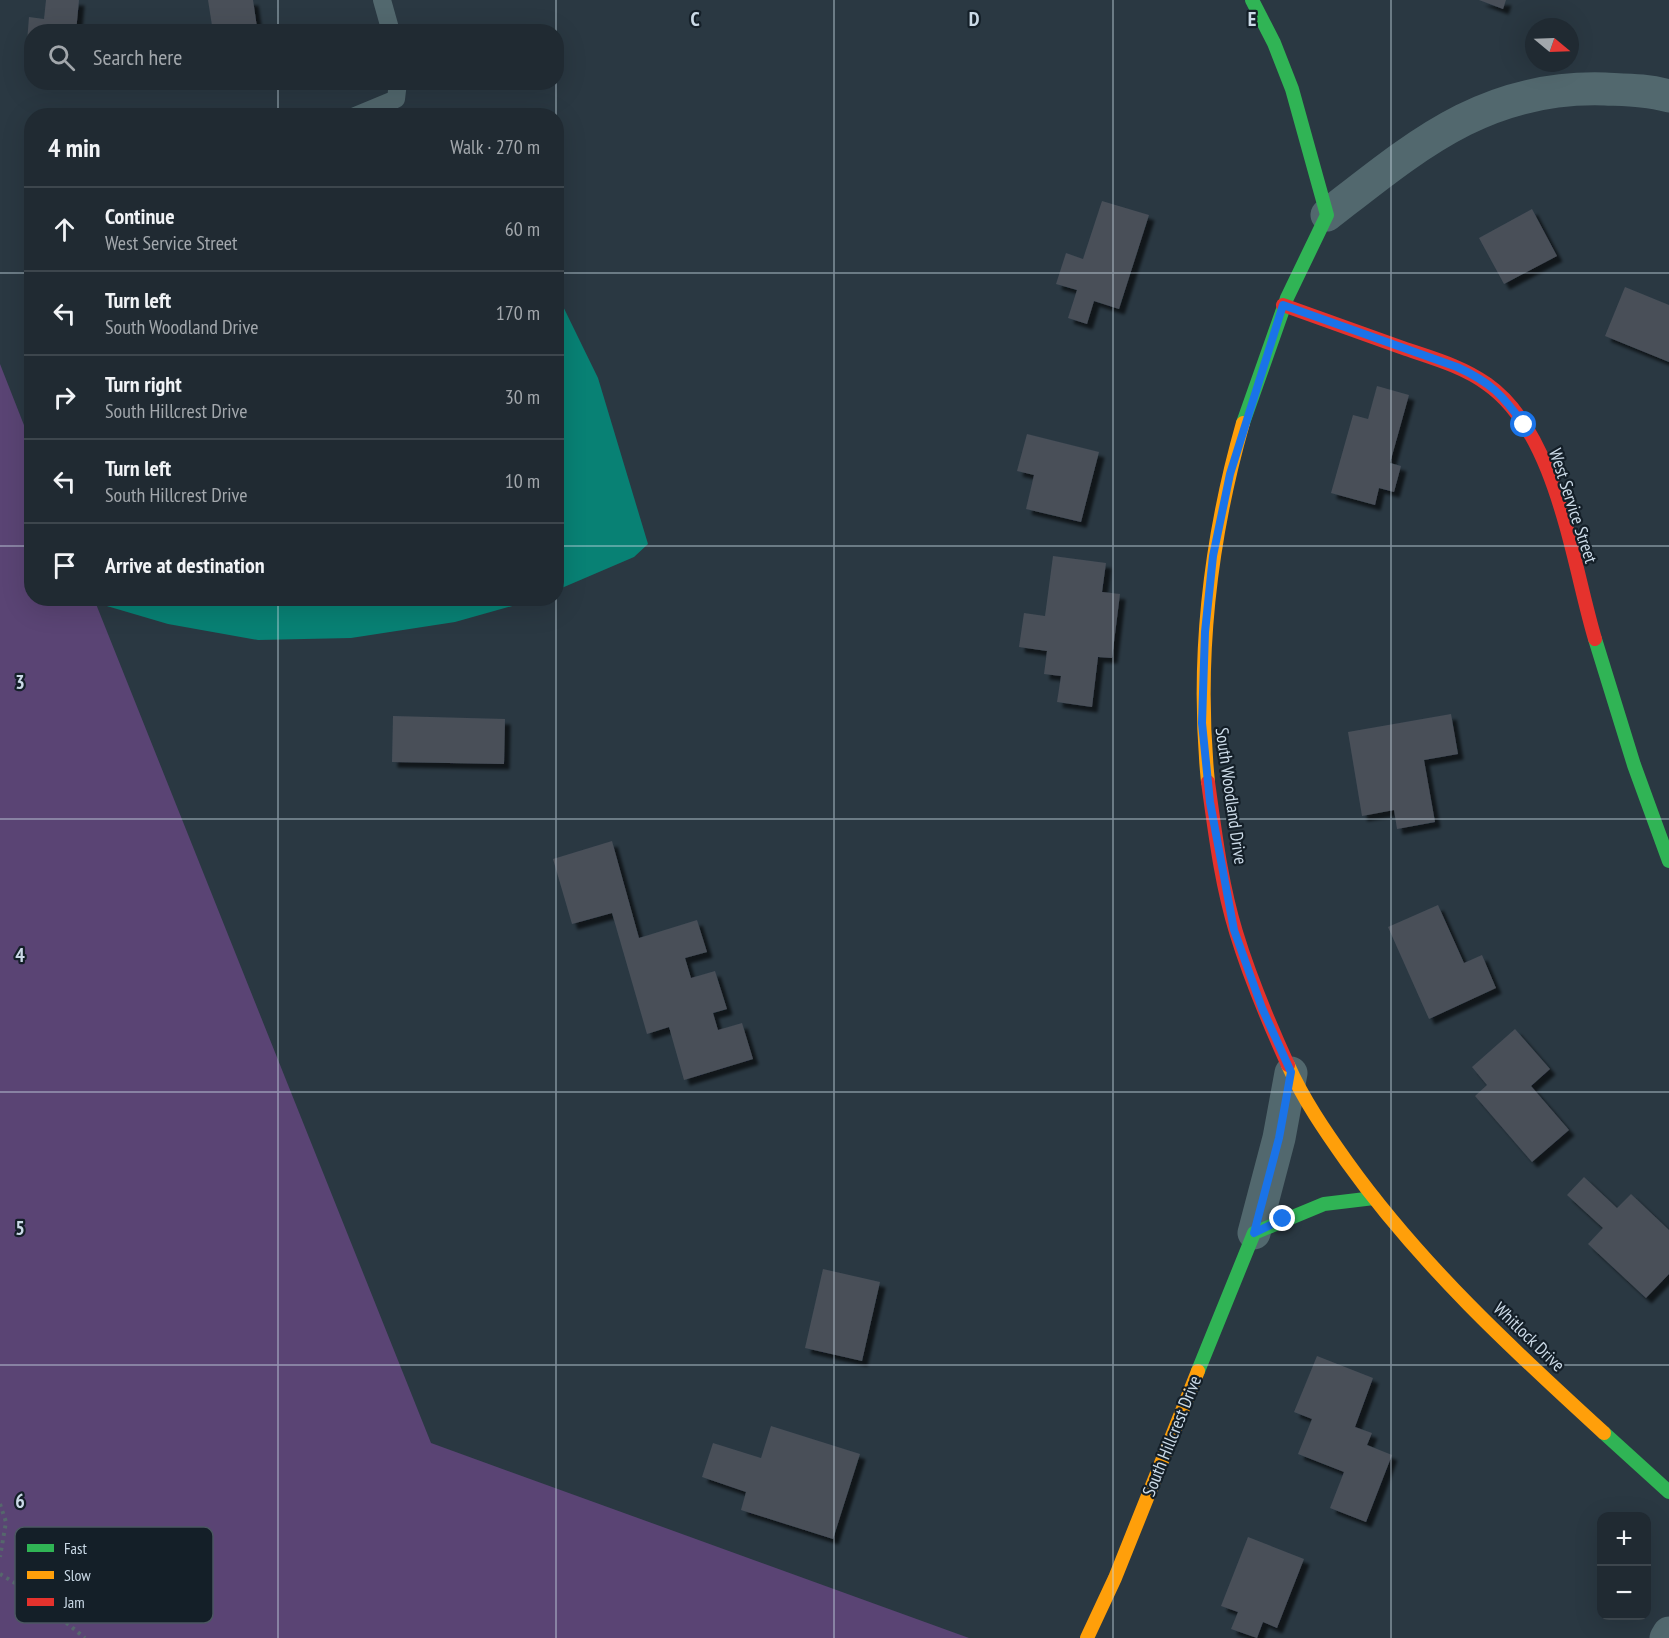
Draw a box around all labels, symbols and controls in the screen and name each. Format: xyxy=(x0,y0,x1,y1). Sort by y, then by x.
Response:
text: C xyxy=(690,6,700,32)
text: D xyxy=(969,6,980,32)
text: E xyxy=(1248,6,1256,32)
north arrow xyxy=(1525,18,1579,72)
search box xyxy=(24,24,564,90)
icon: search xyxy=(45,41,78,74)
text: Search here xyxy=(93,43,182,71)
text: 4 min xyxy=(48,131,101,164)
text: Walk · 270 m xyxy=(450,134,540,160)
text: Continue xyxy=(105,202,175,230)
icon: ahead xyxy=(48,213,81,246)
text: 60 m xyxy=(505,216,540,242)
text: West Service Street xyxy=(105,230,238,256)
text: Turn left xyxy=(105,286,171,314)
icon: left xyxy=(48,297,81,330)
text: 170 m xyxy=(496,300,540,326)
text: South Woodland Drive xyxy=(105,314,258,340)
text: Turn right xyxy=(105,370,182,398)
icon: right xyxy=(48,381,81,414)
text: 30 m xyxy=(505,384,540,410)
text: South Hillcrest Drive xyxy=(105,398,248,424)
route start xyxy=(1510,411,1536,437)
street label: West Service Street xyxy=(1544,446,1603,566)
text: Turn left xyxy=(105,454,171,482)
icon: left xyxy=(48,465,81,498)
text: 10 m xyxy=(505,468,540,494)
text: South Hillcrest Drive xyxy=(105,482,248,508)
icon: arrive xyxy=(48,549,81,582)
text: Arrive at destination xyxy=(105,551,265,579)
text: 3 xyxy=(15,669,25,695)
street label: South Woodland Drive xyxy=(1210,726,1252,866)
text: 4 xyxy=(15,942,25,968)
route end xyxy=(1269,1205,1295,1231)
text: 5 xyxy=(15,1215,25,1241)
street label: Whitlock Drive xyxy=(1489,1297,1570,1376)
street label: South Hillcrest Drive xyxy=(1137,1372,1206,1500)
text: 6 xyxy=(15,1488,25,1514)
map controls xyxy=(1597,1512,1651,1620)
button: + xyxy=(1597,1512,1651,1566)
legend xyxy=(15,1527,213,1623)
text: Fast xyxy=(64,1538,87,1558)
text: Slow xyxy=(64,1565,91,1585)
button: − xyxy=(1597,1566,1651,1620)
text: Jam xyxy=(63,1592,85,1612)

